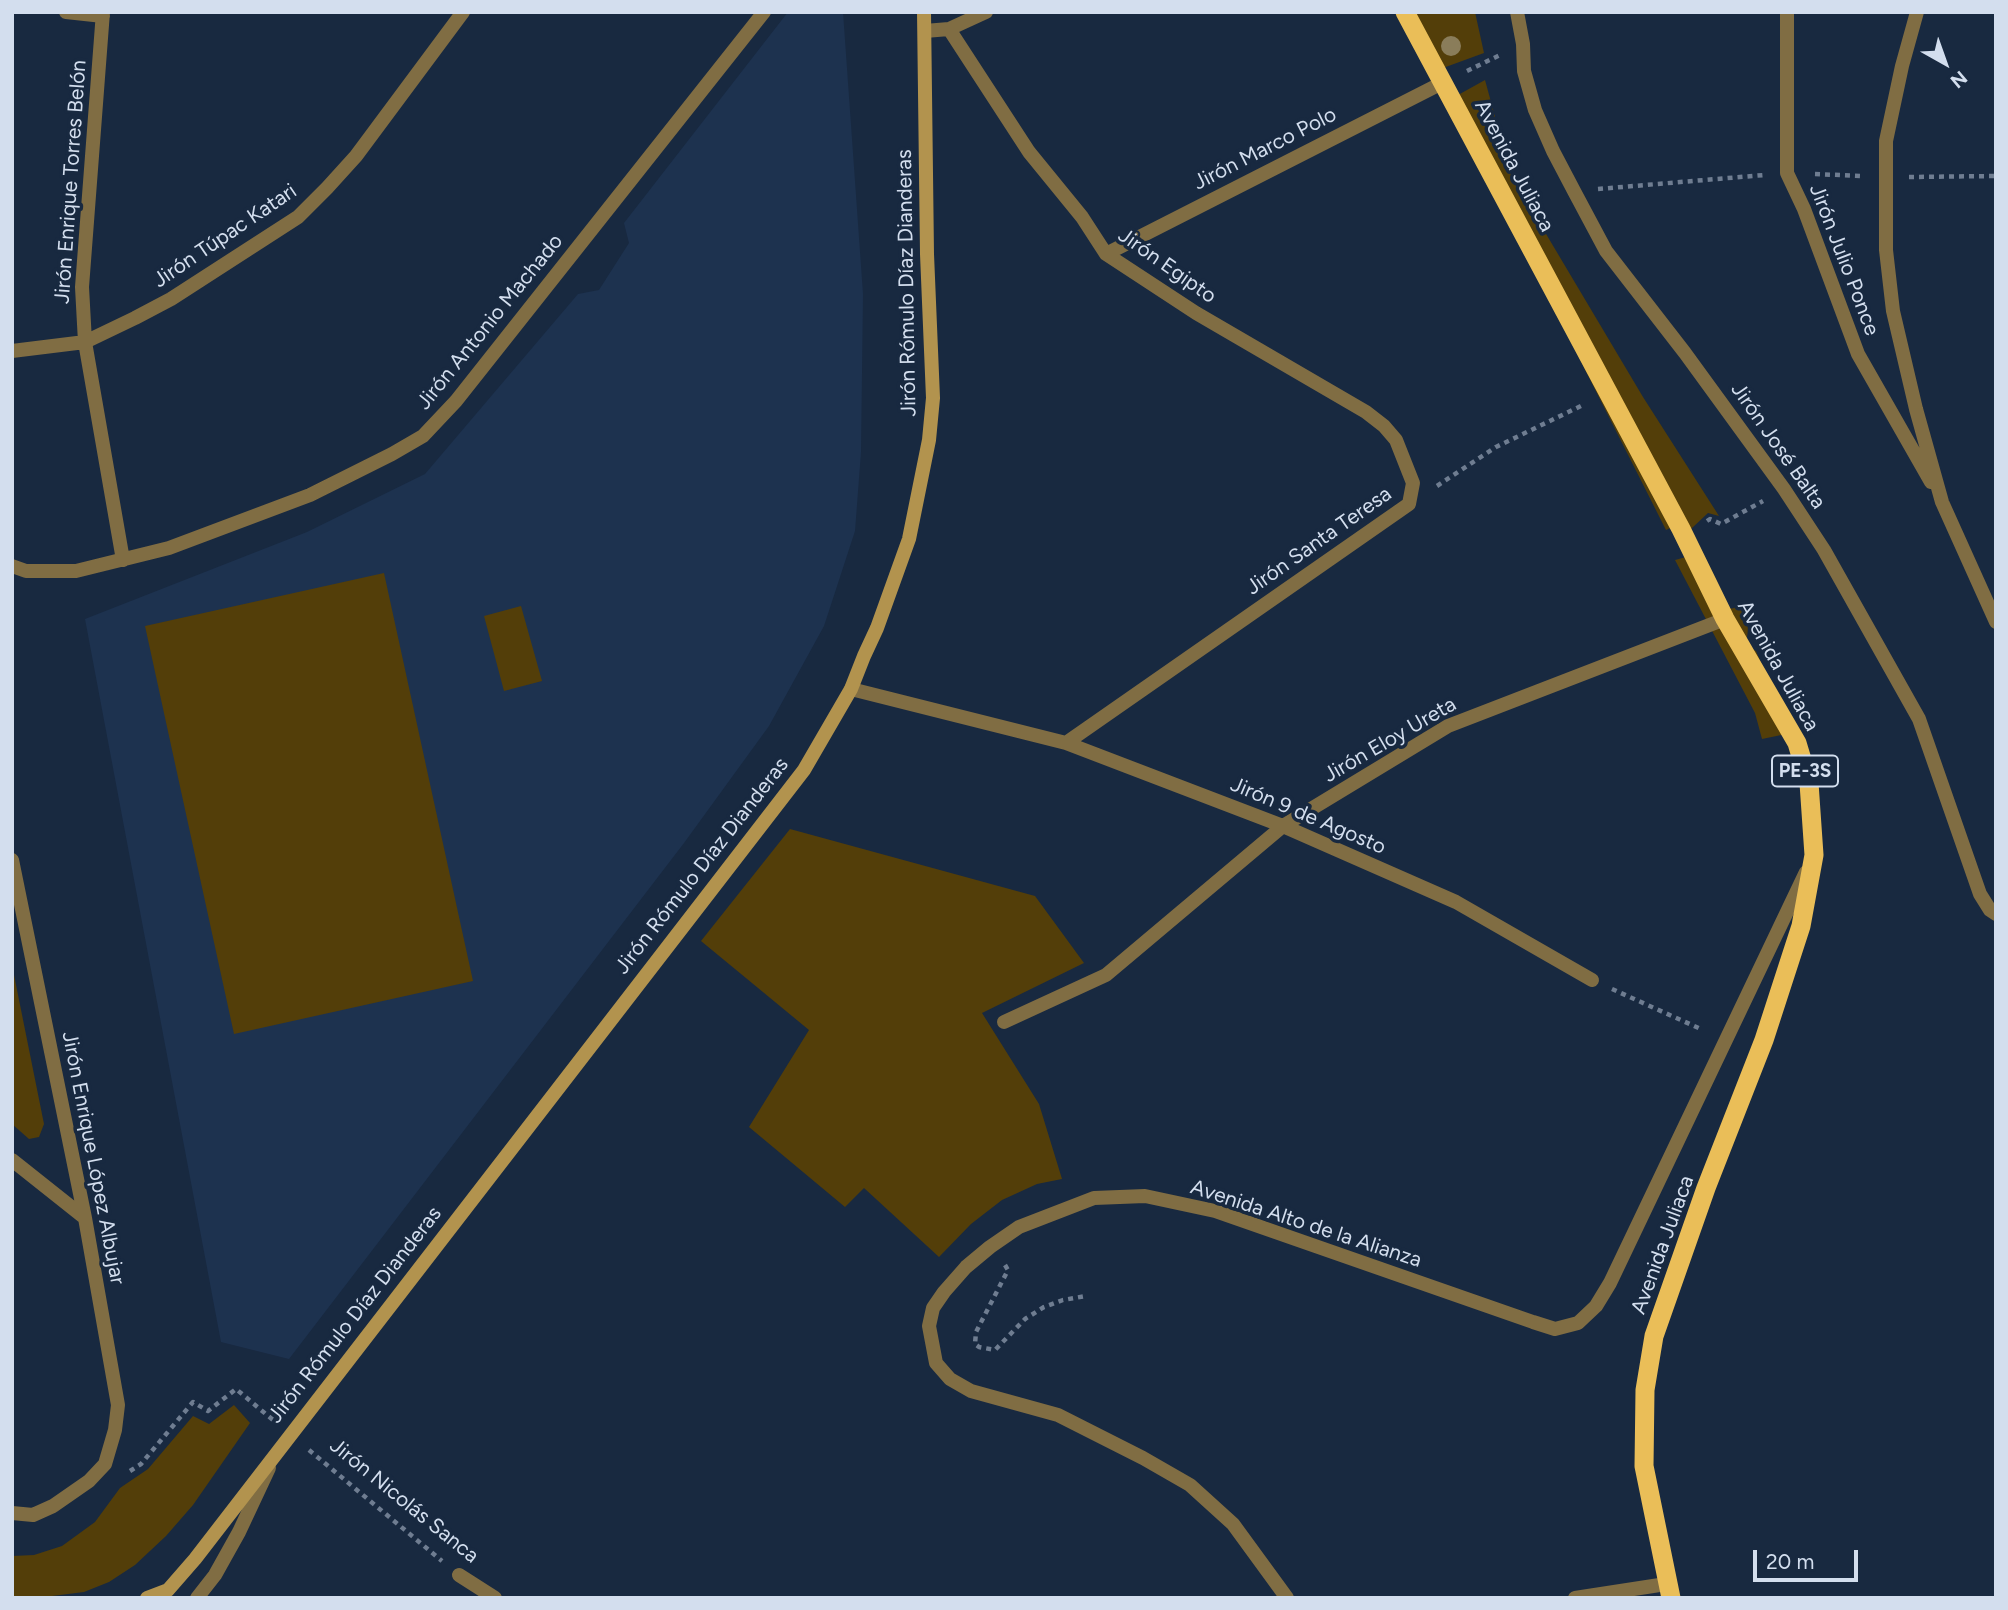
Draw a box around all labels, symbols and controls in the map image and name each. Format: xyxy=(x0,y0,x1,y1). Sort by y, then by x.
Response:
north arrow xyxy=(1910,28,1980,98)
street label: Jirón Enrique Torres Belón xyxy=(50,59,92,305)
text: N xyxy=(1946,66,1972,93)
street label: Avenida Juliaca xyxy=(1469,96,1559,236)
street label: Jirón Marco Polo xyxy=(1189,102,1341,196)
street label: Jirón Rómulo Díaz Dianderas xyxy=(892,149,922,417)
street label: Jirón Túpac Katari xyxy=(148,179,302,293)
street label: Jirón Julio Ponce xyxy=(1804,181,1884,339)
street label: Jirón Egipto xyxy=(1113,223,1221,309)
street label: Jirón Antonio Machado xyxy=(411,229,569,415)
street label: Jirón José Balta xyxy=(1725,378,1831,514)
street label: Jirón Santa Teresa xyxy=(1241,481,1397,601)
street label: Avenida Juliaca xyxy=(1732,596,1824,736)
street label: Jirón Eloy Ureta xyxy=(1319,692,1461,788)
street label: Jirón Rómulo Díaz Dianderas xyxy=(610,753,794,979)
road number: PE-3S xyxy=(1772,756,1838,786)
street label: Jirón 9 de Agosto xyxy=(1227,772,1389,860)
street label: Jirón Enrique López Albujar xyxy=(56,1029,130,1287)
street label: Avenida Juliaca xyxy=(1626,1172,1700,1318)
street label: Avenida Alto de la Alianza xyxy=(1187,1175,1425,1273)
street label: Jirón Rómulo Díaz Dianderas xyxy=(263,1202,447,1428)
street label: Jirón Nicolás Sanca xyxy=(324,1433,484,1569)
scale bar xyxy=(1756,1536,1861,1580)
text: 20 m xyxy=(1766,1549,1814,1574)

